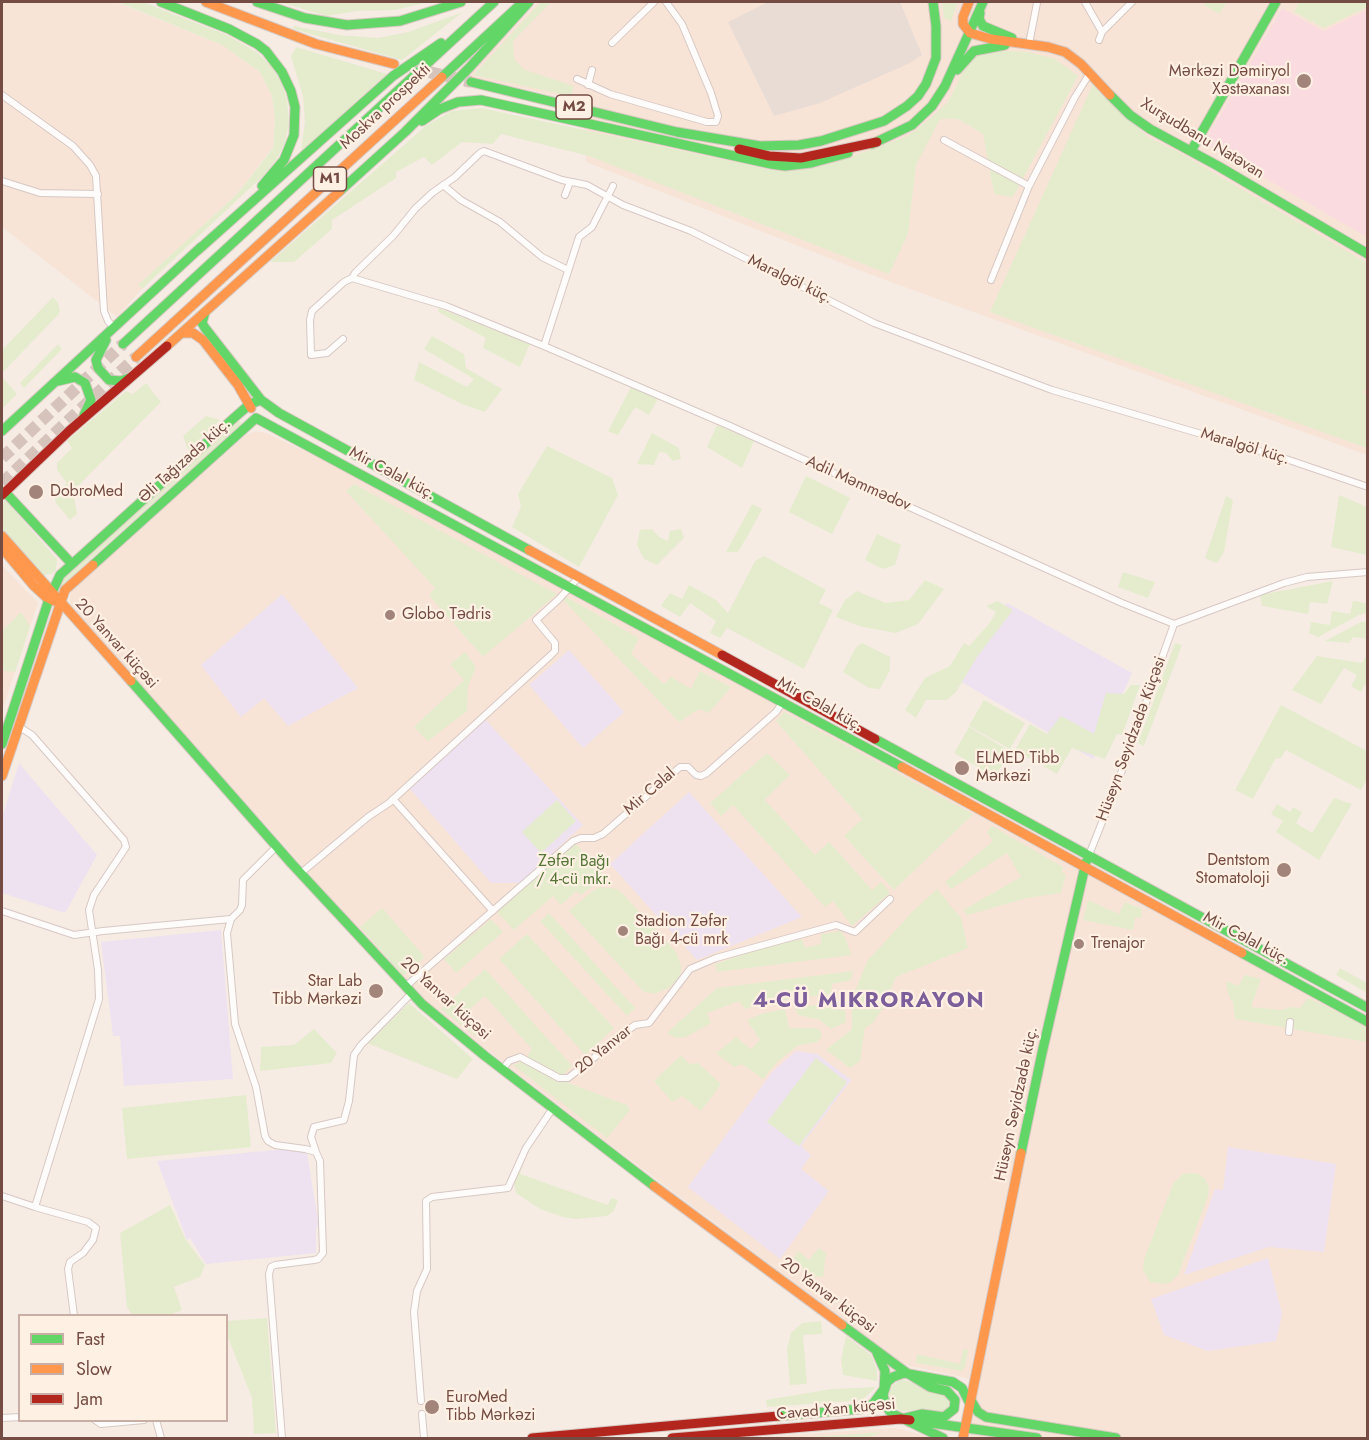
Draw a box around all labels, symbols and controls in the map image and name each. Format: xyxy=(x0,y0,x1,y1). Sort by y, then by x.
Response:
street label: Moskva prospekti xyxy=(337,60,435,154)
place label: Mərkəzi Dəmiryol Xəstəxanası xyxy=(1169,62,1290,100)
marker: Mərkəzi Dəmiryol Xəstəxanası xyxy=(1295,72,1313,90)
road number: M2 xyxy=(556,95,592,119)
street label: Xurşudbanu Natəvan xyxy=(1137,95,1267,183)
road number: M1 xyxy=(314,167,346,191)
street label: Maralgöl küç. xyxy=(745,251,835,309)
street label: Əli Tağızadə küç. xyxy=(135,415,235,507)
street label: Maralgöl küç. xyxy=(1198,424,1292,470)
street label: Mir Cəlal küç. xyxy=(346,443,438,505)
street label: Adil Məmmədov xyxy=(803,452,913,516)
place label: DobroMed xyxy=(50,482,123,502)
marker: DobroMed xyxy=(27,483,45,501)
street label: 20 Yanvar küçəsi xyxy=(71,595,161,693)
place label: Globo Tədris xyxy=(402,605,491,625)
marker: Globo Tədris xyxy=(383,608,397,622)
street label: Hüseyn Seyidzadə Küçəsi xyxy=(1093,654,1171,824)
street label: Mir Cəlal küç. xyxy=(774,674,866,736)
place label: ELMED Tibb Mərkəzi xyxy=(976,749,1059,787)
marker: ELMED Tibb Mərkəzi xyxy=(953,759,971,777)
street label: Mir Cəlal xyxy=(620,764,680,820)
place label: Dentstom Stomatoloji xyxy=(1195,851,1270,889)
park label: Zəfər Bağı / 4-cü mkr. xyxy=(536,852,612,890)
marker: Dentstom Stomatoloji xyxy=(1275,861,1293,879)
street label: Mir Cəlal küç. xyxy=(1200,908,1292,970)
place label: Stadion Zəfər Bağı 4-cü mrk xyxy=(635,912,728,950)
marker: Stadion Zəfər Bağı 4-cü mrk xyxy=(616,924,630,938)
place label: Trenajor xyxy=(1091,934,1145,954)
marker: Trenajor xyxy=(1072,937,1086,951)
street label: 20 Yanvar küçəsi xyxy=(396,954,494,1044)
place label: Star Lab Tibb Mәrkәzi xyxy=(273,972,362,1010)
marker: Star Lab Tibb Mәrkәzi xyxy=(367,982,385,1000)
district label: 4-CÜ MIKRORAYON xyxy=(753,989,985,1015)
street label: 20 Yanvar xyxy=(572,1021,636,1079)
street label: Hüseyn Seyidzadə küç. xyxy=(991,1025,1043,1183)
street label: 20 Yanvar küçəsi xyxy=(776,1254,880,1338)
legend xyxy=(18,1314,228,1422)
text: Fast xyxy=(76,1326,105,1352)
text: Slow xyxy=(76,1356,112,1382)
text: Jam xyxy=(76,1386,103,1412)
place label: EuroMed Tibb Mərkəzi xyxy=(446,1388,535,1426)
street label: Cavad Xan küçəsi xyxy=(776,1395,896,1425)
marker: EuroMed Tibb Mərkəzi xyxy=(423,1398,441,1416)

